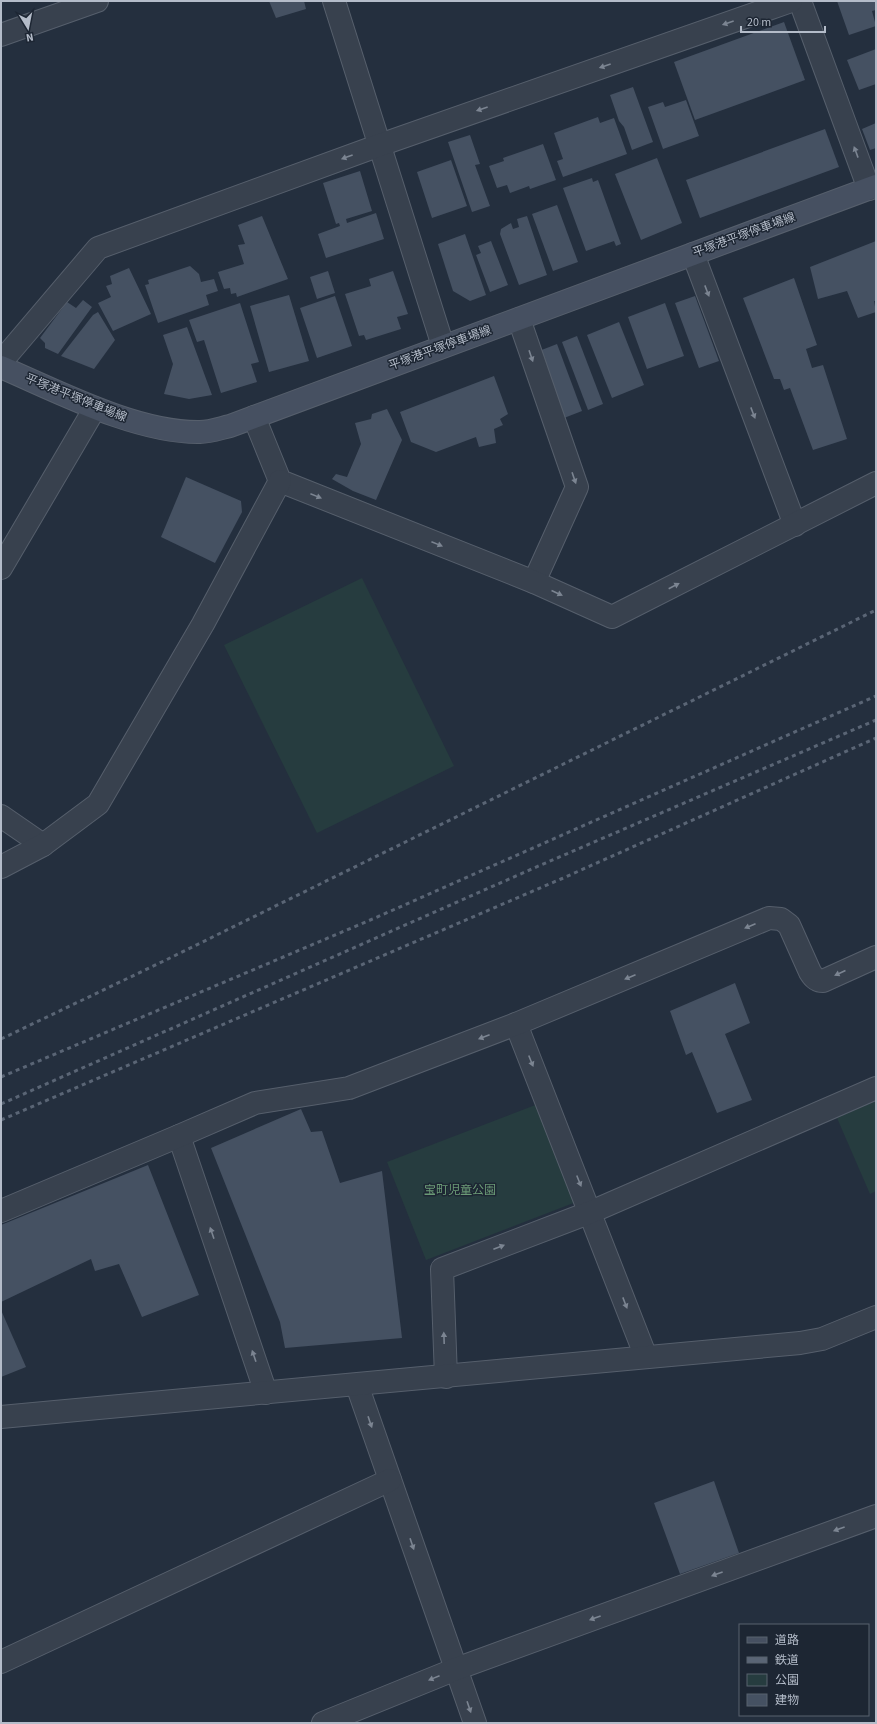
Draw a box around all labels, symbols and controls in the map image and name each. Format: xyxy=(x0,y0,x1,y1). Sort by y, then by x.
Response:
north arrow xyxy=(8,8,48,48)
scale bar xyxy=(741,8,825,34)
text: 20 m xyxy=(747,14,771,31)
one-way arrow xyxy=(721,20,733,26)
text: N xyxy=(25,29,35,45)
one-way arrow xyxy=(599,63,611,69)
one-way arrow xyxy=(476,107,488,113)
one-way arrow xyxy=(852,146,858,158)
one-way arrow xyxy=(340,155,352,161)
street label: 平塚港平塚停車場線 xyxy=(690,209,798,261)
one-way arrow xyxy=(704,285,710,297)
street label: 平塚港平塚停車場線 xyxy=(386,322,494,374)
one-way arrow xyxy=(528,350,534,362)
street label: 平塚港平塚停車場線 xyxy=(23,370,129,426)
one-way arrow xyxy=(750,407,756,419)
one-way arrow xyxy=(571,473,577,485)
one-way arrow xyxy=(310,493,322,499)
one-way arrow xyxy=(431,541,443,547)
one-way arrow xyxy=(669,582,680,589)
one-way arrow xyxy=(551,590,563,596)
one-way arrow xyxy=(744,924,756,930)
one-way arrow xyxy=(835,970,846,976)
one-way arrow xyxy=(624,974,636,980)
one-way arrow xyxy=(478,1034,490,1040)
one-way arrow xyxy=(528,1055,534,1067)
one-way arrow xyxy=(576,1176,582,1188)
park label: 宝町児童公園 xyxy=(424,1182,496,1199)
one-way arrow xyxy=(209,1226,215,1238)
one-way arrow xyxy=(494,1244,505,1250)
one-way arrow xyxy=(623,1297,629,1309)
one-way arrow xyxy=(441,1332,448,1344)
one-way arrow xyxy=(251,1349,257,1361)
one-way arrow xyxy=(367,1416,373,1428)
one-way arrow xyxy=(833,1526,845,1532)
one-way arrow xyxy=(410,1539,416,1551)
one-way arrow xyxy=(711,1571,723,1577)
one-way arrow xyxy=(589,1616,601,1622)
legend xyxy=(739,1624,869,1716)
text: 道路 xyxy=(775,1632,799,1649)
text: 鉄道 xyxy=(775,1652,799,1669)
text: 公園 xyxy=(775,1672,799,1689)
one-way arrow xyxy=(427,1675,439,1681)
text: 建物 xyxy=(775,1692,799,1709)
one-way arrow xyxy=(466,1701,472,1713)

